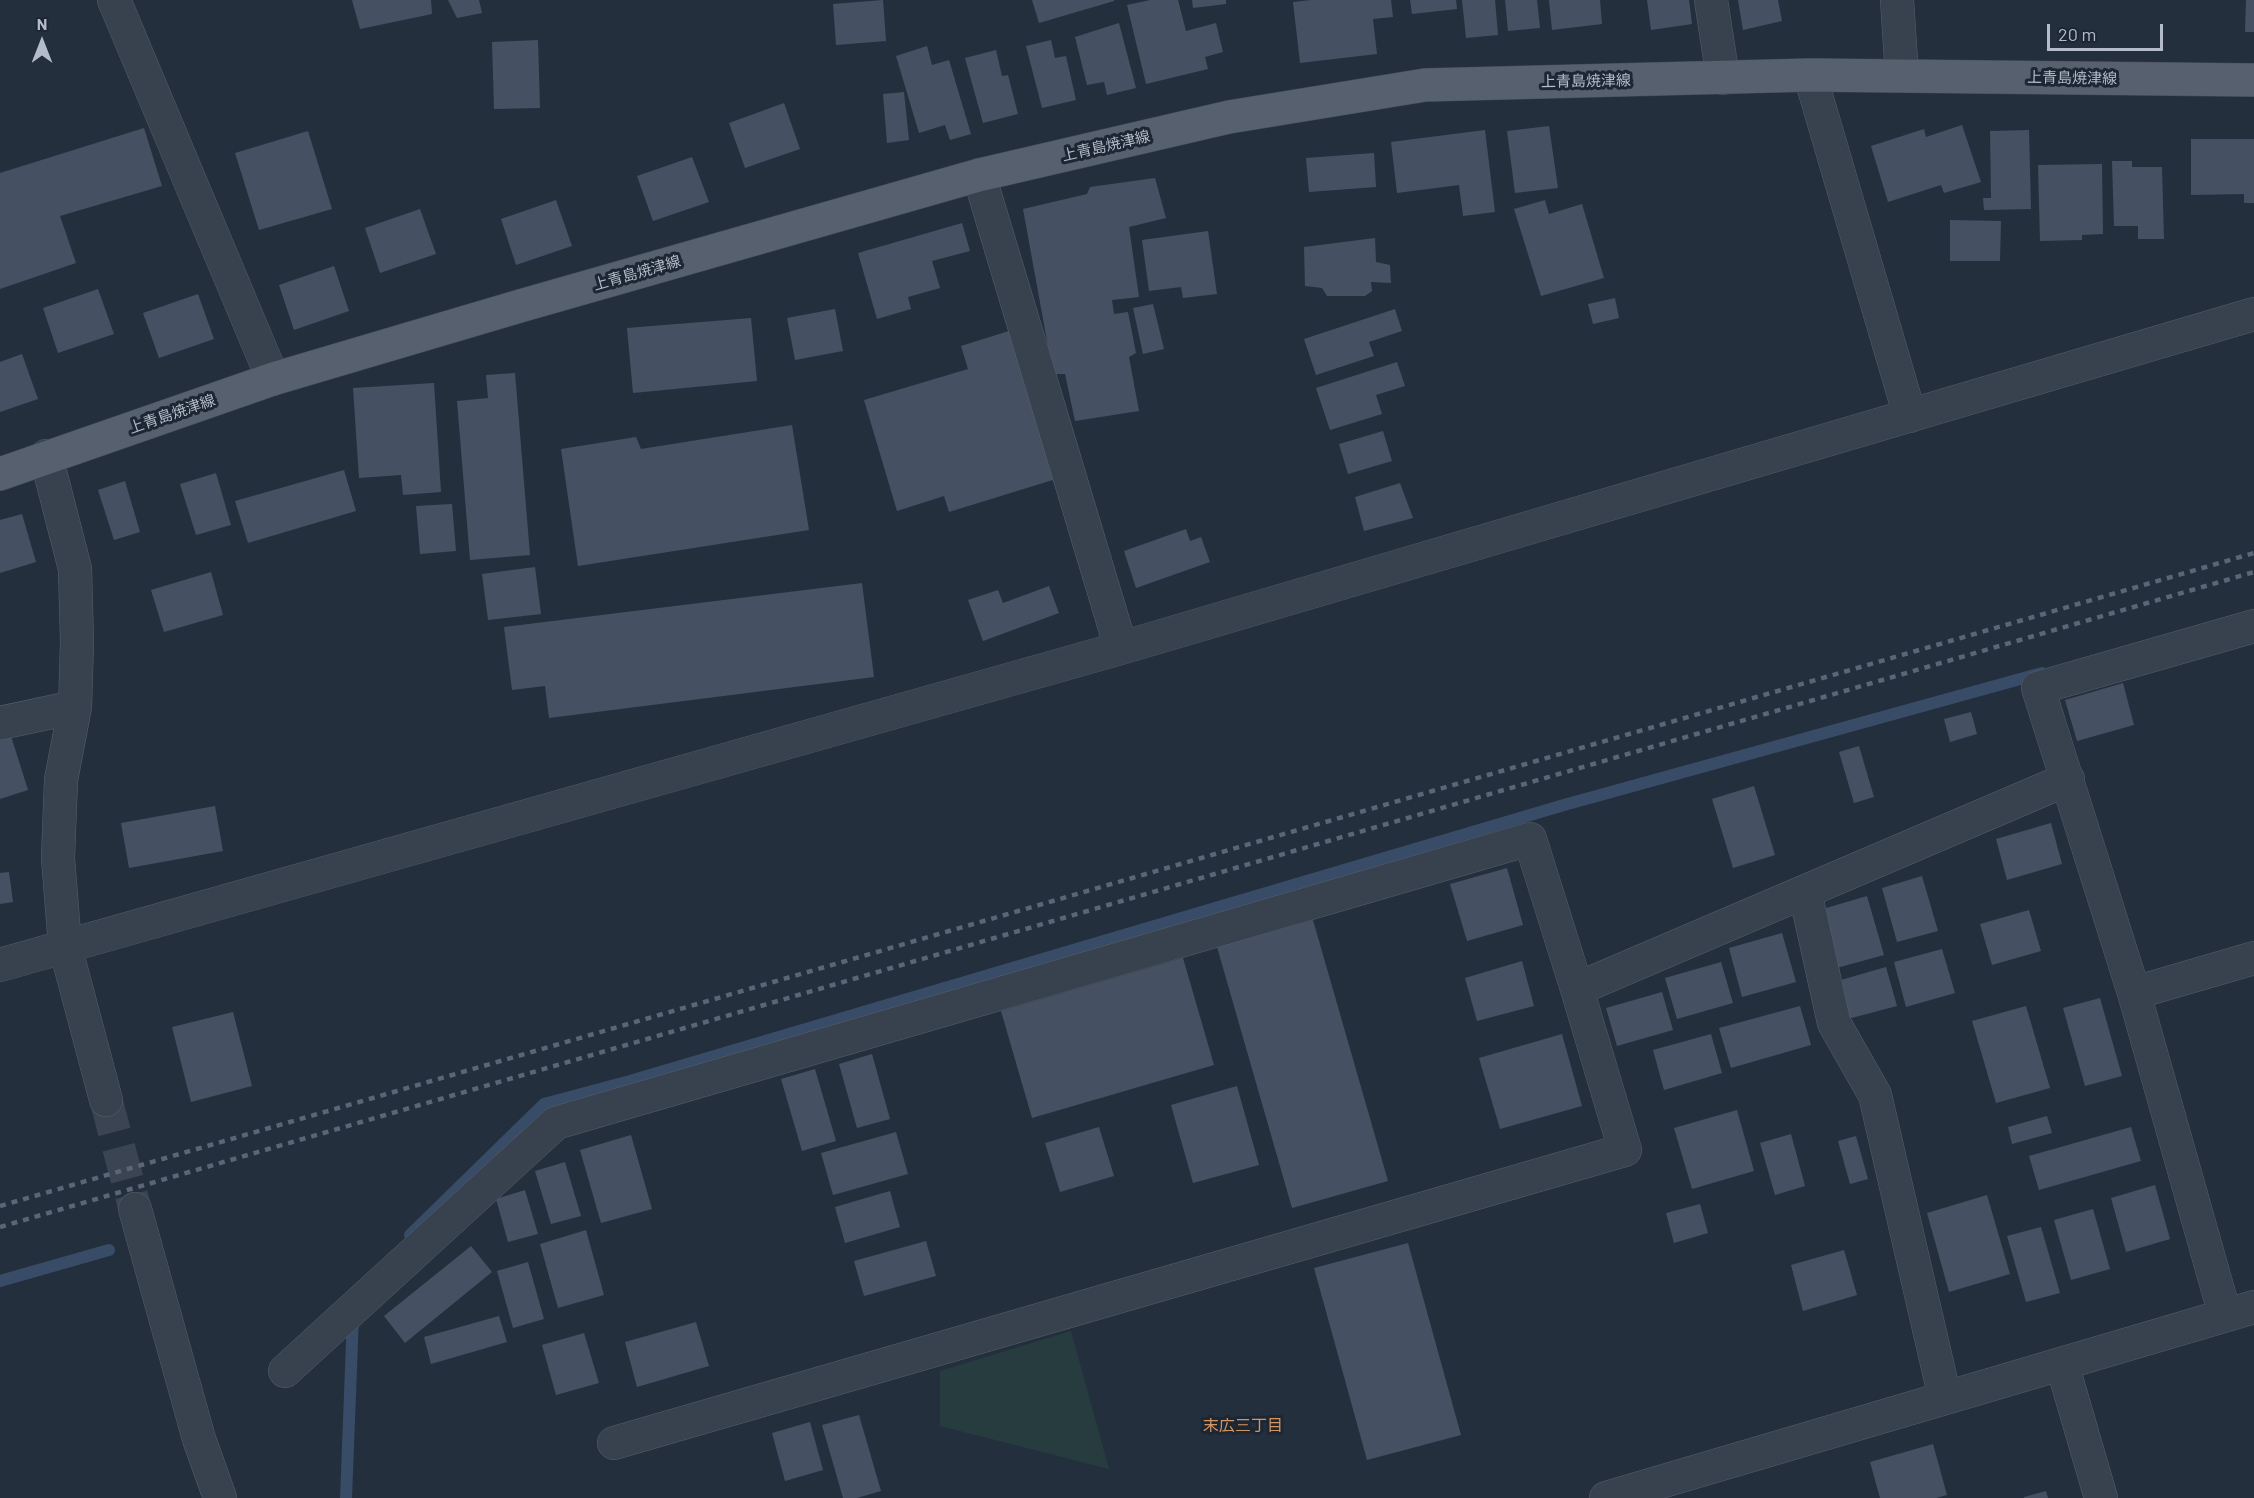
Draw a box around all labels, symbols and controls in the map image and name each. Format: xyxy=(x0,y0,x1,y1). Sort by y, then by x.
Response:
north arrow xyxy=(12,12,72,72)
scale bar xyxy=(2050,12,2166,50)
text: N xyxy=(37,14,47,33)
text: 20 m xyxy=(2058,23,2096,45)
street label: 上青島焼津線 xyxy=(2027,68,2117,88)
street label: 上青島焼津線 xyxy=(1541,71,1631,91)
street label: 上青島焼津線 xyxy=(1060,127,1152,165)
street label: 上青島焼津線 xyxy=(591,252,683,294)
street label: 上青島焼津線 xyxy=(127,391,217,437)
district label: 末広三丁目 xyxy=(1203,1416,1283,1436)

